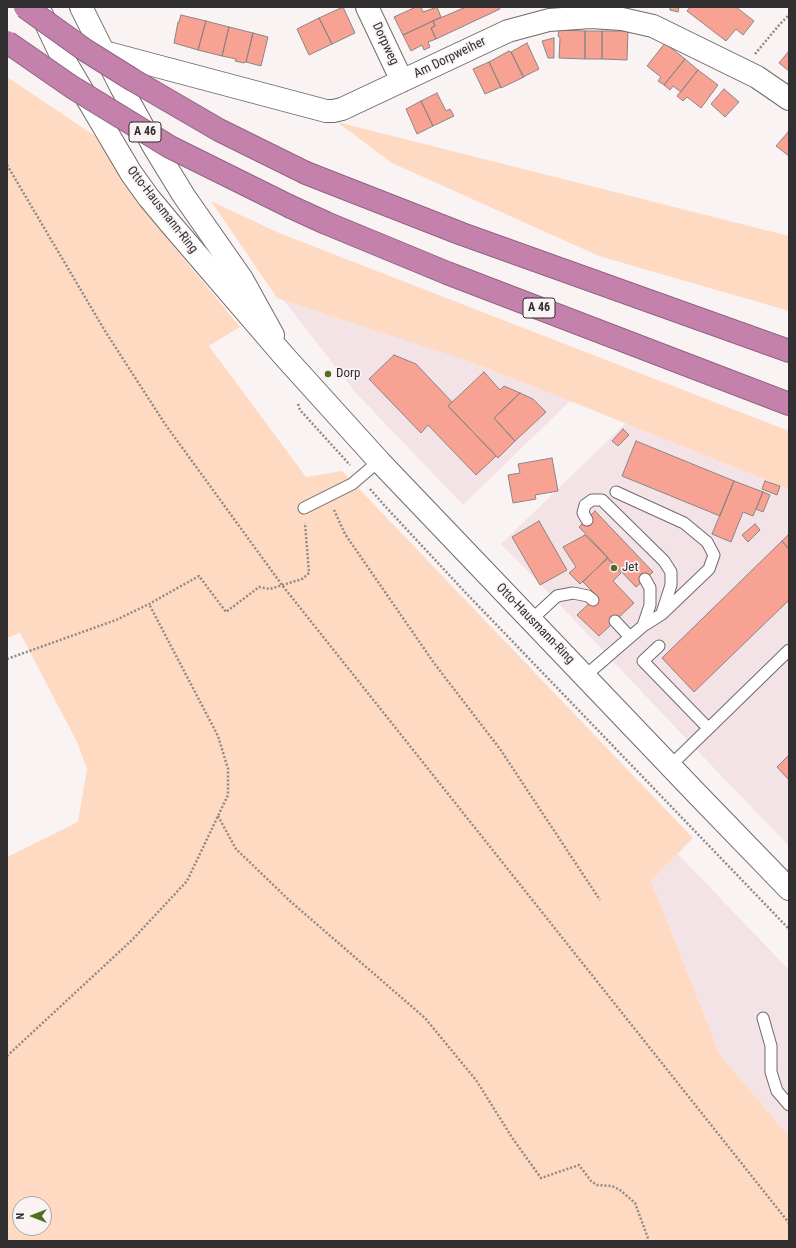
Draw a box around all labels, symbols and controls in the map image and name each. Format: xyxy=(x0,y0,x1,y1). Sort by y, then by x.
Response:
street label: Dorpweg xyxy=(368,20,402,68)
street label: Am Dorpweiher xyxy=(411,34,489,82)
road number: A 46 xyxy=(129,122,161,142)
street label: Otto-Hausmann-Ring xyxy=(123,163,201,257)
road number: A 46 xyxy=(523,298,555,318)
place label: Dorp xyxy=(336,366,360,382)
marker: Dorp xyxy=(323,369,333,379)
place label: Jet xyxy=(622,560,638,576)
marker: Jet xyxy=(609,563,619,573)
street label: Otto-Hausmann-Ring xyxy=(493,580,577,668)
north arrow xyxy=(12,1196,52,1236)
text: N xyxy=(14,1213,27,1219)

